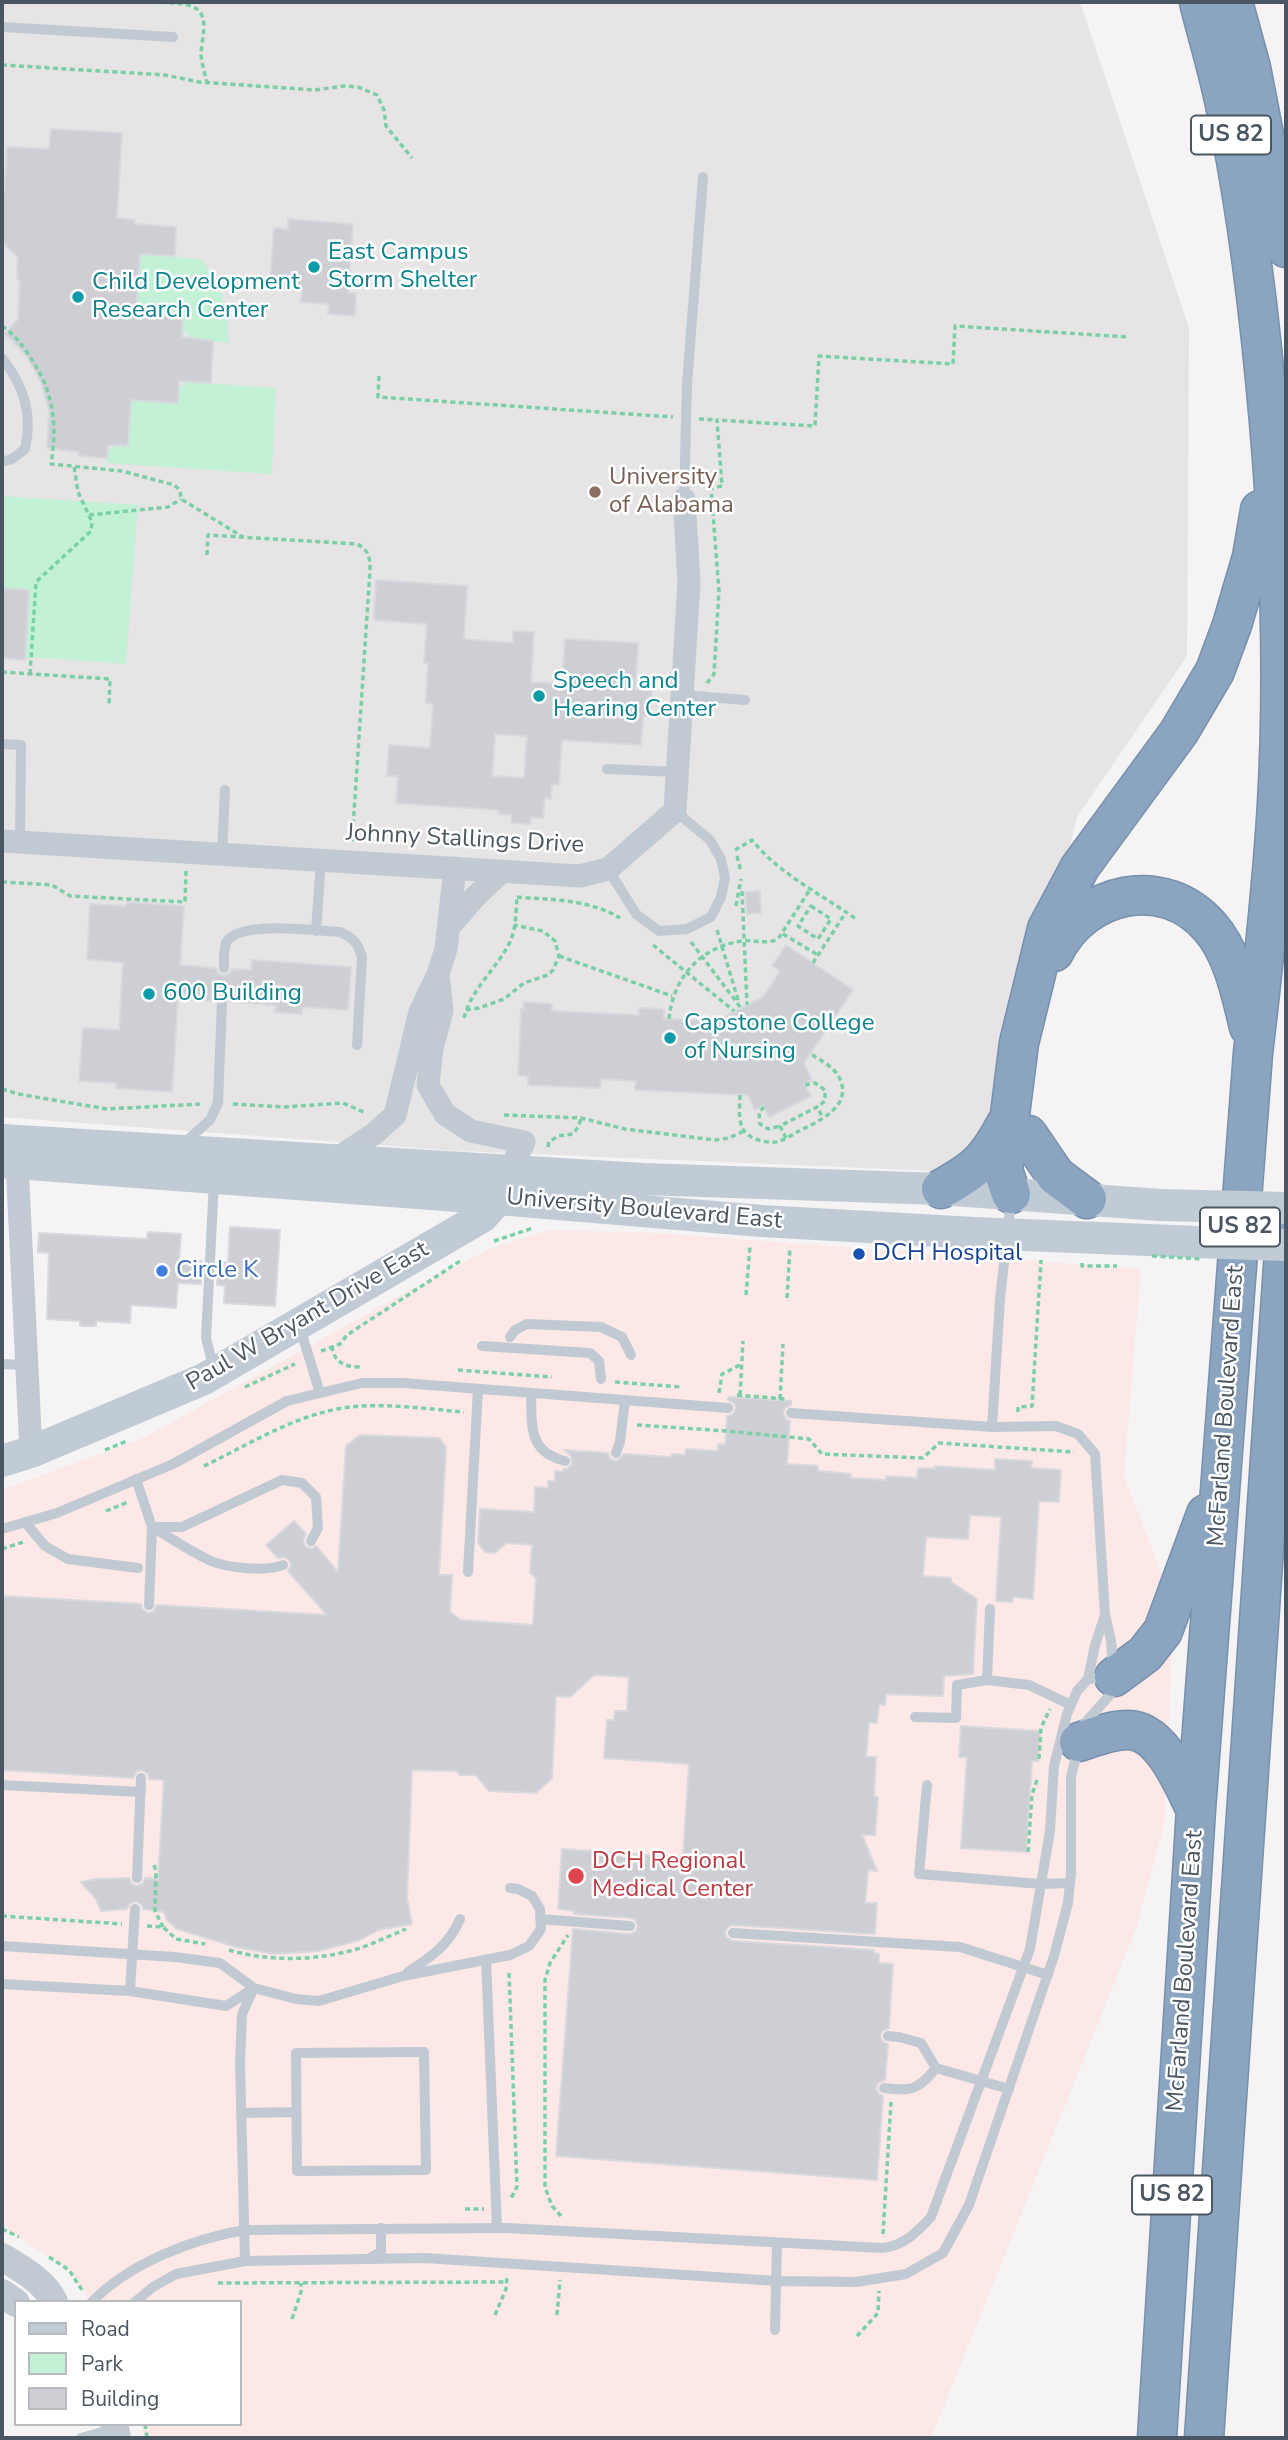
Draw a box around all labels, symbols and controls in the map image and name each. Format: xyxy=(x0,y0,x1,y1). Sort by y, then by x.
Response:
road number: US 82 xyxy=(1191,116,1271,154)
place label: East Campus Storm Shelter xyxy=(328,239,477,295)
marker: East Campus Storm Shelter xyxy=(306,259,322,275)
place label: Child Development Research Center xyxy=(92,269,300,325)
marker: Child Development Research Center xyxy=(70,289,86,305)
place label: University of Alabama xyxy=(609,464,734,520)
marker: University of Alabama xyxy=(587,484,603,500)
place label: Speech and Hearing Center xyxy=(553,668,716,724)
marker: Speech and Hearing Center xyxy=(531,688,547,704)
street label: Johnny Stallings Drive xyxy=(345,819,585,861)
place label: 600 Building xyxy=(163,980,302,1008)
marker: 600 Building xyxy=(141,986,157,1002)
place label: Capstone College of Nursing xyxy=(684,1010,874,1066)
marker: Capstone College of Nursing xyxy=(662,1030,678,1046)
street label: University Boulevard East xyxy=(505,1184,783,1236)
road number: US 82 xyxy=(1200,1208,1280,1246)
street label: Paul W Bryant Drive East xyxy=(182,1236,434,1398)
place label: DCH Hospital xyxy=(873,1240,1022,1268)
marker: DCH Hospital xyxy=(851,1246,867,1262)
place label: Circle K xyxy=(176,1257,258,1285)
marker: Circle K xyxy=(154,1263,170,1279)
street label: McFarland Boulevard East xyxy=(1203,1265,1251,1547)
street label: McFarland Boulevard East xyxy=(1162,1830,1210,2112)
place label: DCH Regional Medical Center xyxy=(592,1848,753,1904)
marker: DCH Regional Medical Center xyxy=(566,1866,586,1886)
road number: US 82 xyxy=(1132,2176,1212,2214)
legend xyxy=(14,2300,242,2426)
text: Road xyxy=(81,2315,130,2343)
text: Park xyxy=(81,2350,123,2378)
text: Building xyxy=(81,2385,159,2413)

